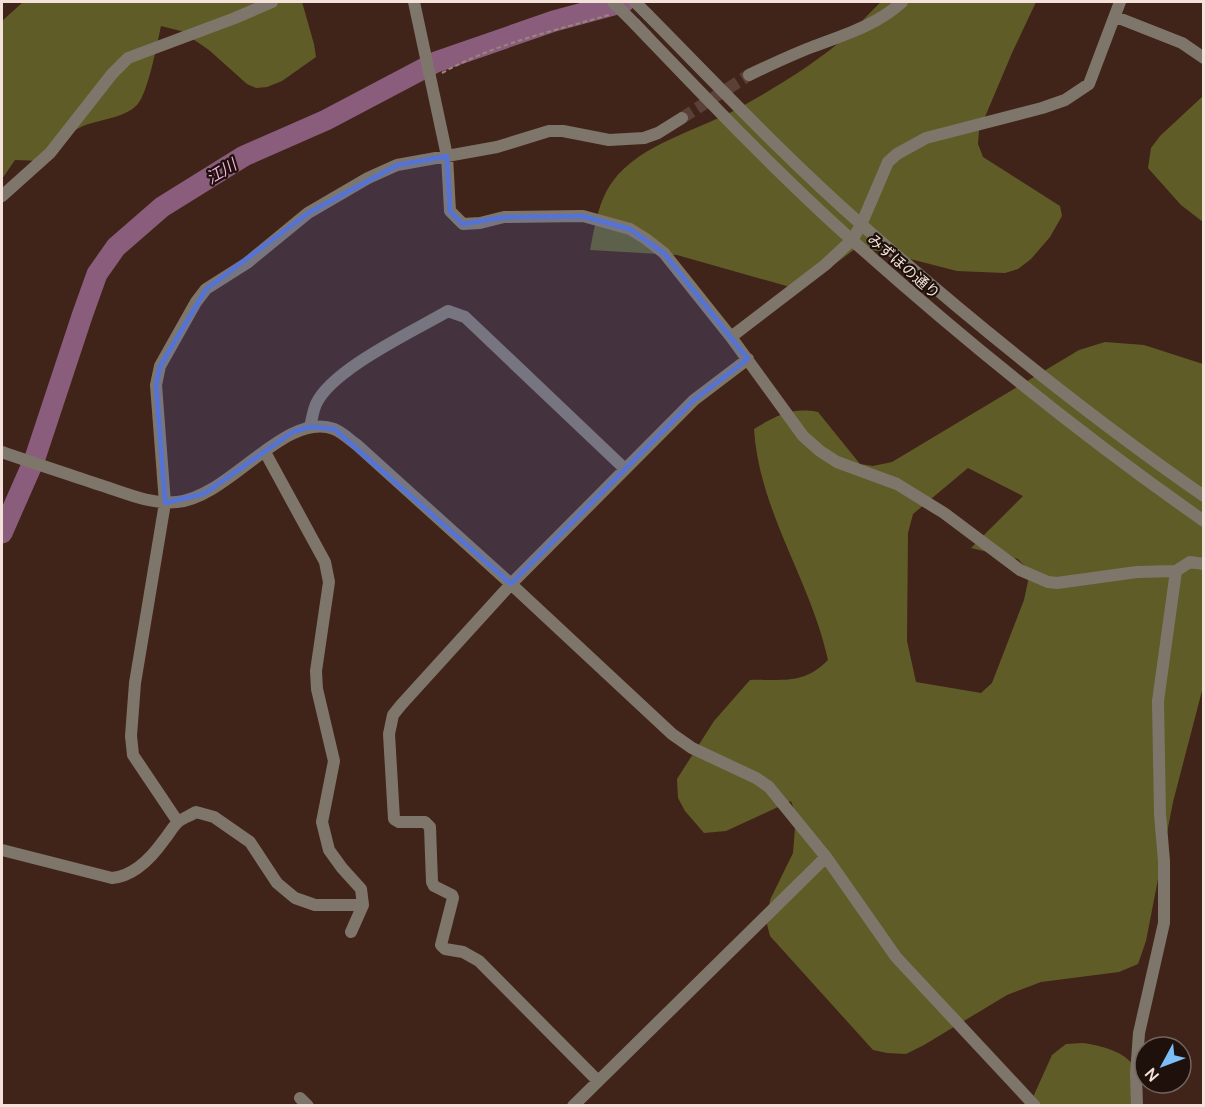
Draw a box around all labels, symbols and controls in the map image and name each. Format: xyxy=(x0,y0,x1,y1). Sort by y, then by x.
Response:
water label: 江川 xyxy=(202,152,242,189)
street label: みずほの通り xyxy=(863,229,945,303)
north arrow xyxy=(1133,1035,1193,1095)
text: N xyxy=(1140,1063,1164,1086)

